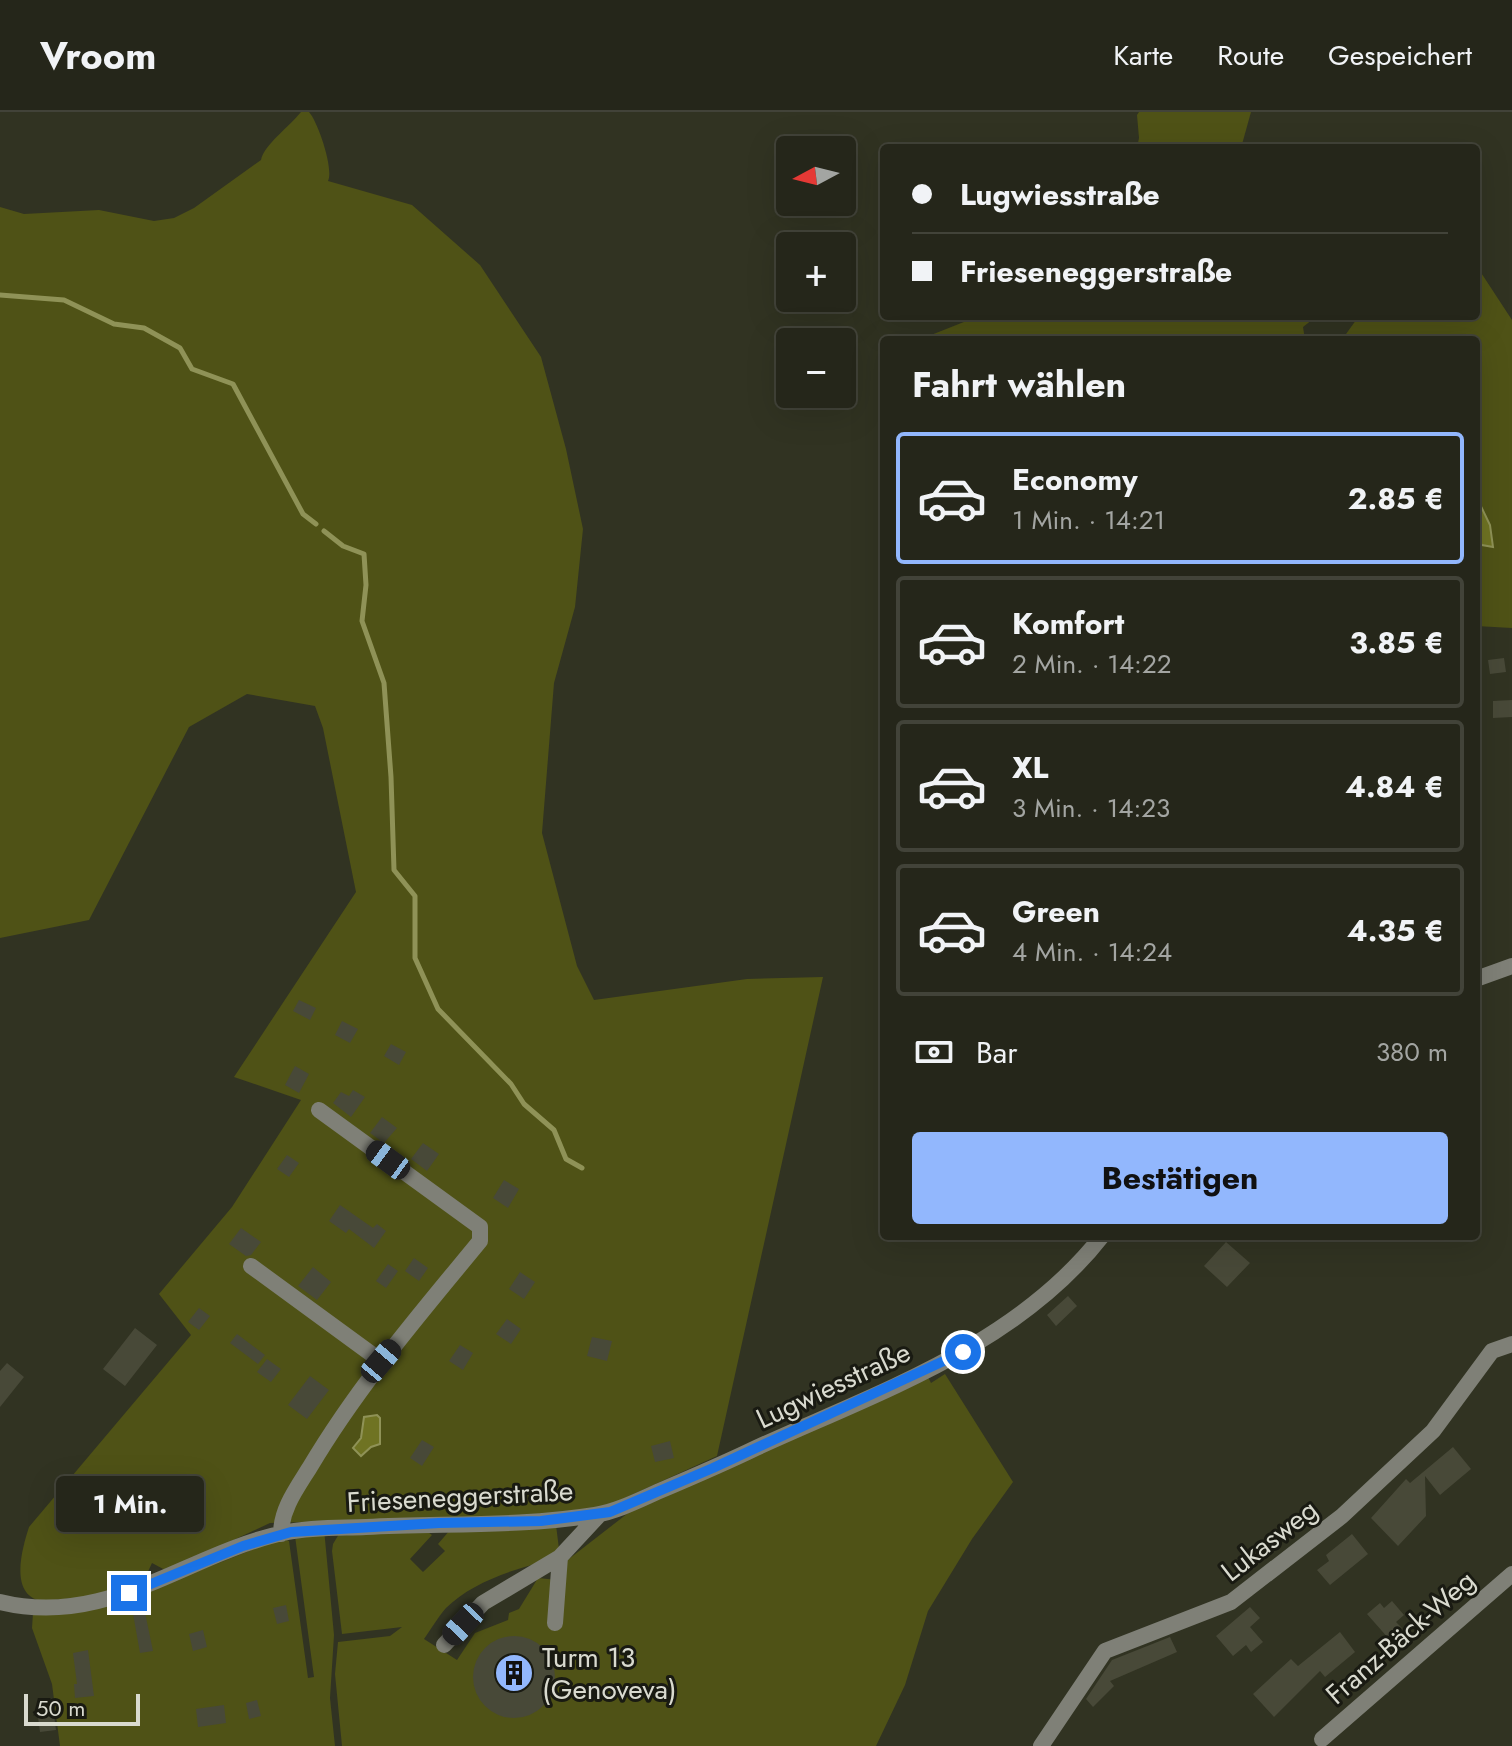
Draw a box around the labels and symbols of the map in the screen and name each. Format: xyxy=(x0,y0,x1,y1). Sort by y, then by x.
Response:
north arrow xyxy=(776,136,856,216)
car xyxy=(362,1136,414,1184)
street label: Lugwiesstraße xyxy=(749,1332,917,1439)
route start xyxy=(945,1334,981,1370)
car xyxy=(356,1335,406,1387)
street label: Frieseneggerstraße xyxy=(346,1470,574,1523)
callout: 1 Min. xyxy=(55,1477,203,1533)
street label: Lukasweg xyxy=(1212,1490,1326,1591)
street label: Franz-Bäck-Weg xyxy=(1316,1561,1484,1714)
route end xyxy=(111,1575,147,1611)
car xyxy=(438,1598,488,1650)
place label: Turm 13 (Genoveva) xyxy=(542,1637,677,1710)
building icon: Turm 13 (Genoveva) xyxy=(493,1652,535,1694)
scale bar xyxy=(24,1690,140,1726)

